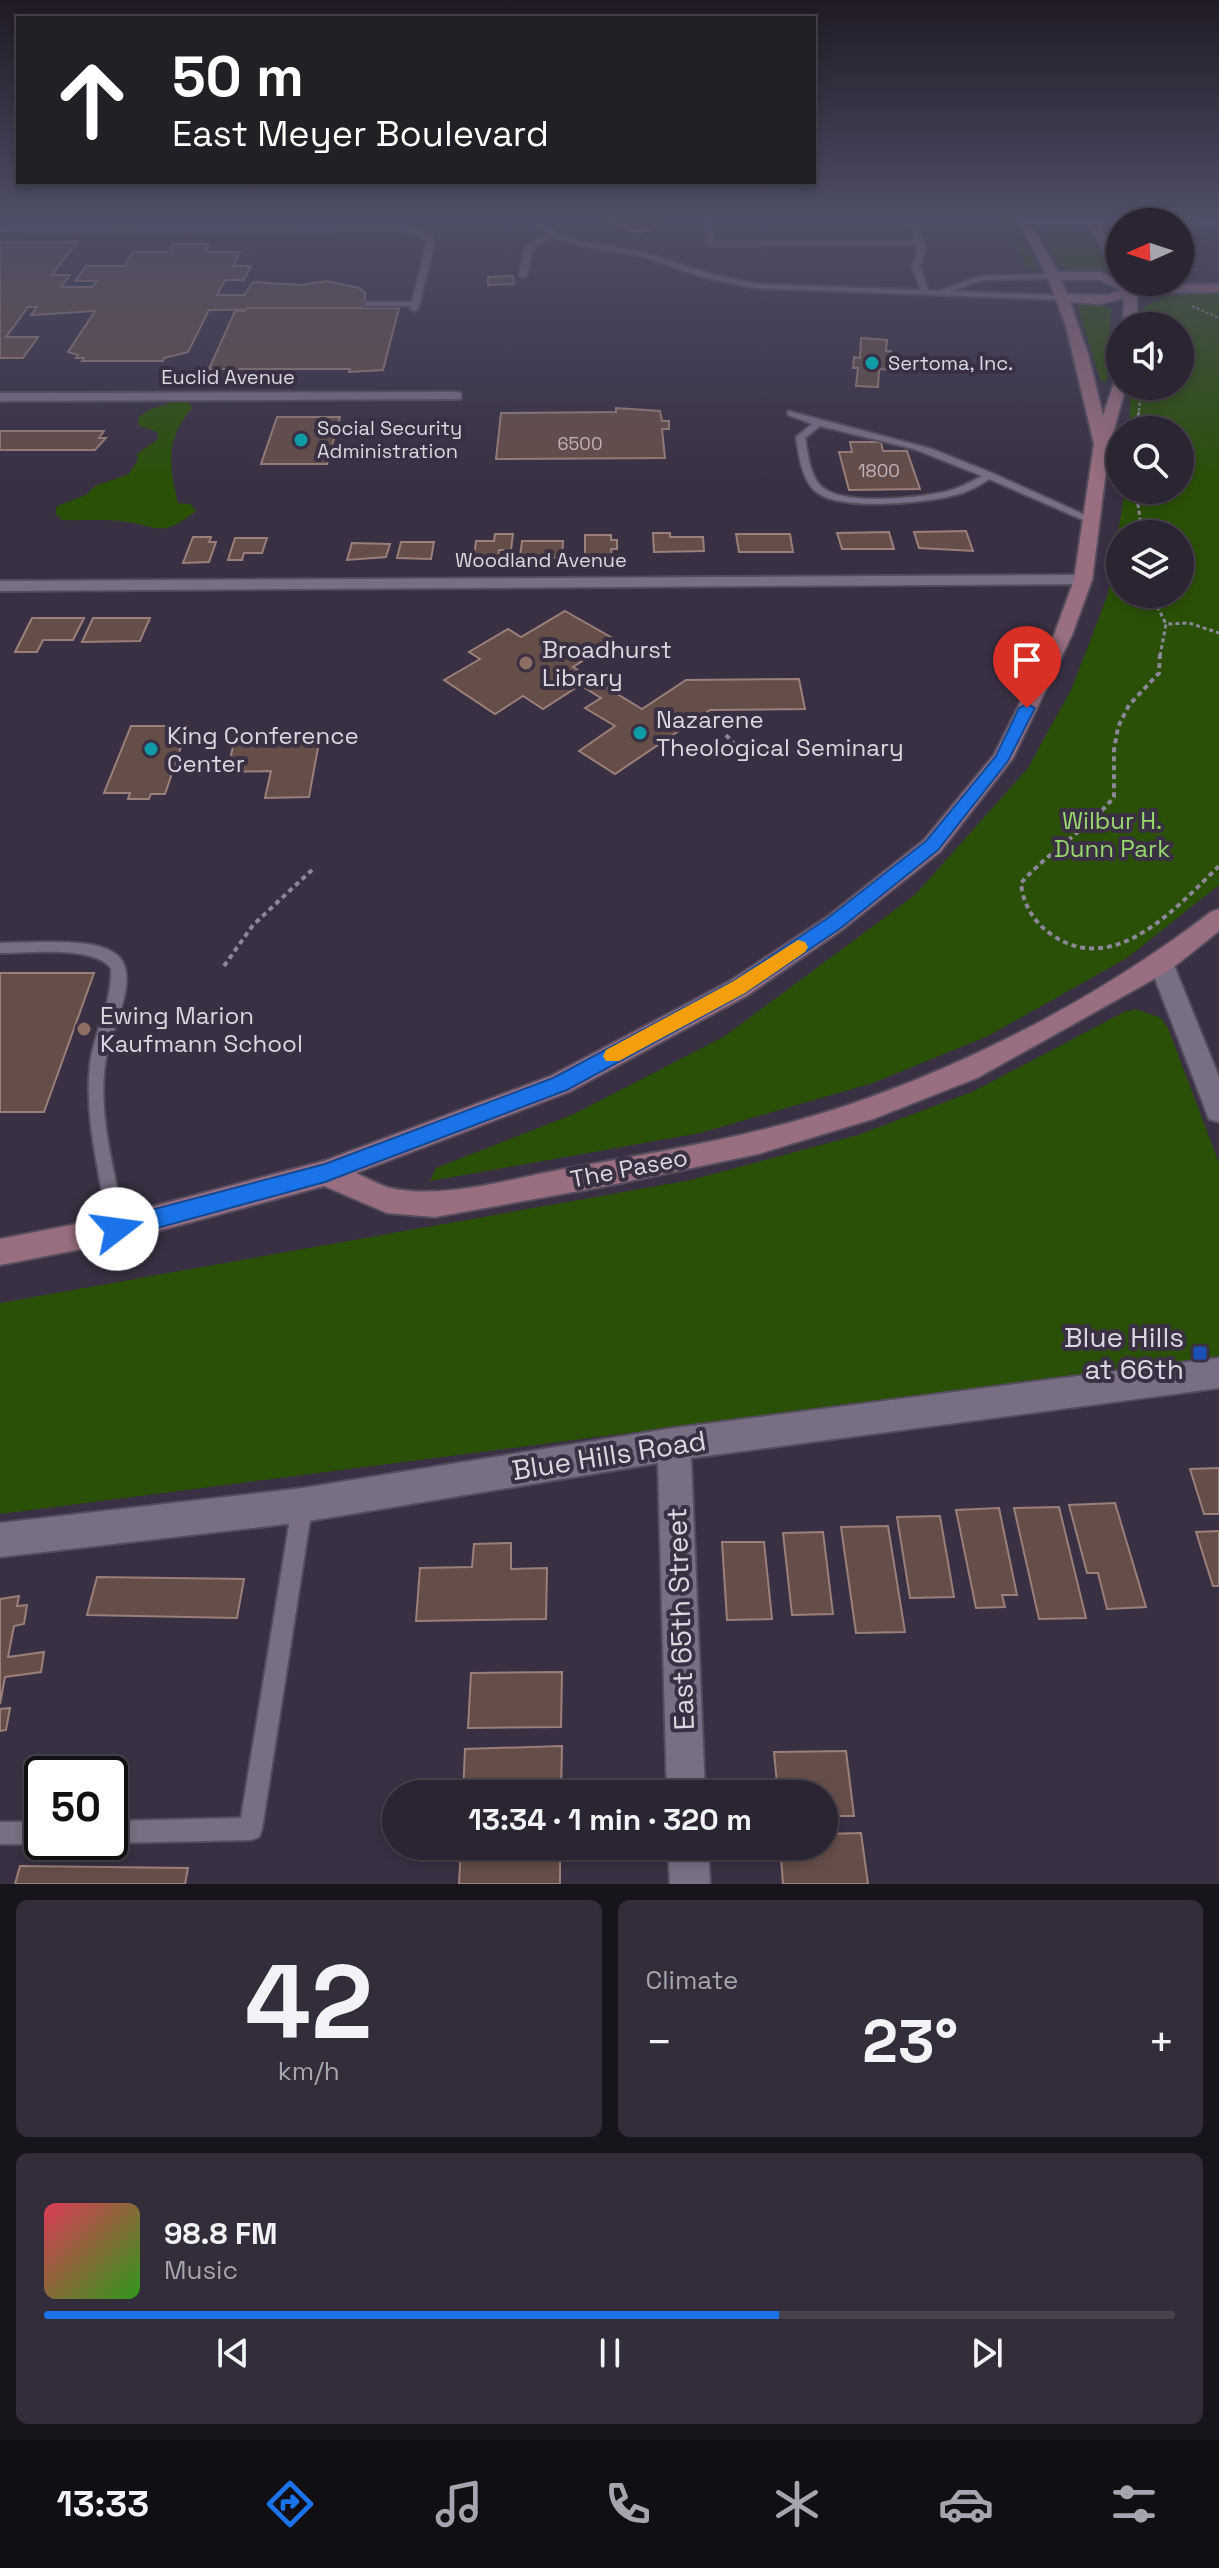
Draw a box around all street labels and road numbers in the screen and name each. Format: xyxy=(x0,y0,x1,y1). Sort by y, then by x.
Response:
street label: Euclid Avenue xyxy=(161,364,295,390)
street label: Woodland Avenue xyxy=(455,547,627,573)
street label: The Paseo xyxy=(568,1141,690,1195)
street label: Blue Hills Road xyxy=(509,1422,709,1488)
street label: East 65th Street xyxy=(658,1507,702,1731)

